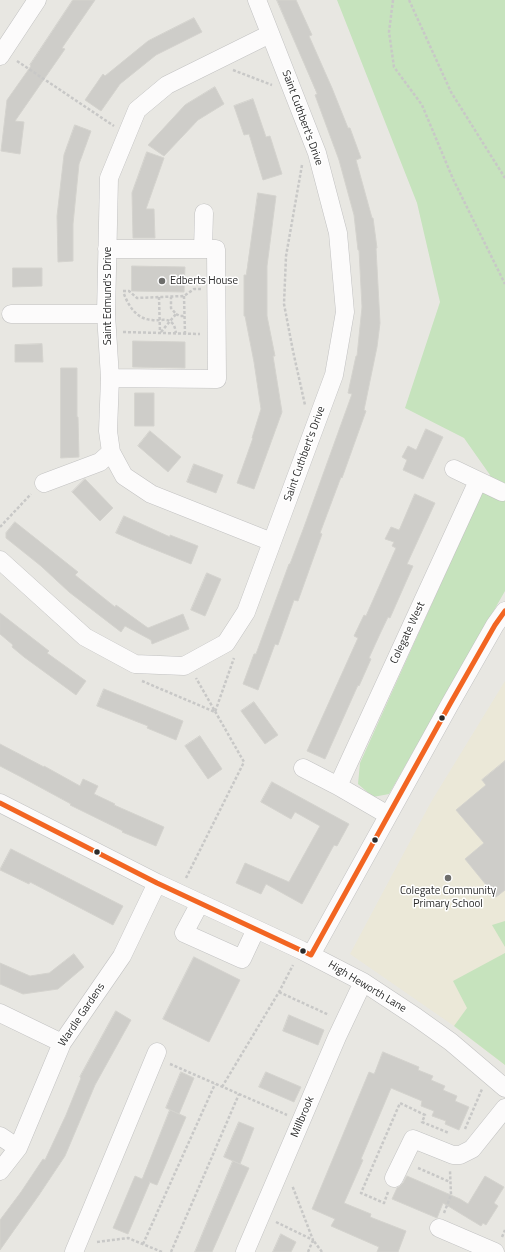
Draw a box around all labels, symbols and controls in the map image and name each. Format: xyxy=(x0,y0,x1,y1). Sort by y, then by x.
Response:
street label: Saint Cuthbert's Drive xyxy=(279,69,325,167)
street label: Saint Edmund's Drive xyxy=(101,247,115,345)
place label: Edberts House xyxy=(170,274,238,288)
marker: Edberts House xyxy=(157,276,167,286)
street label: Saint Cuthbert's Drive xyxy=(282,405,328,503)
street label: Colegate West xyxy=(388,600,428,666)
unlabelled marker xyxy=(437,713,447,723)
unlabelled marker xyxy=(370,835,380,845)
unlabelled marker xyxy=(92,847,102,857)
marker: Colegate Community Primary School xyxy=(443,873,453,883)
place label: Colegate Community Primary School xyxy=(400,884,496,910)
unlabelled marker xyxy=(298,946,308,956)
street label: High Heworth Lane xyxy=(325,958,409,1016)
street label: Wardle Gardens xyxy=(56,981,108,1049)
street label: Millbrook xyxy=(289,1095,317,1139)

